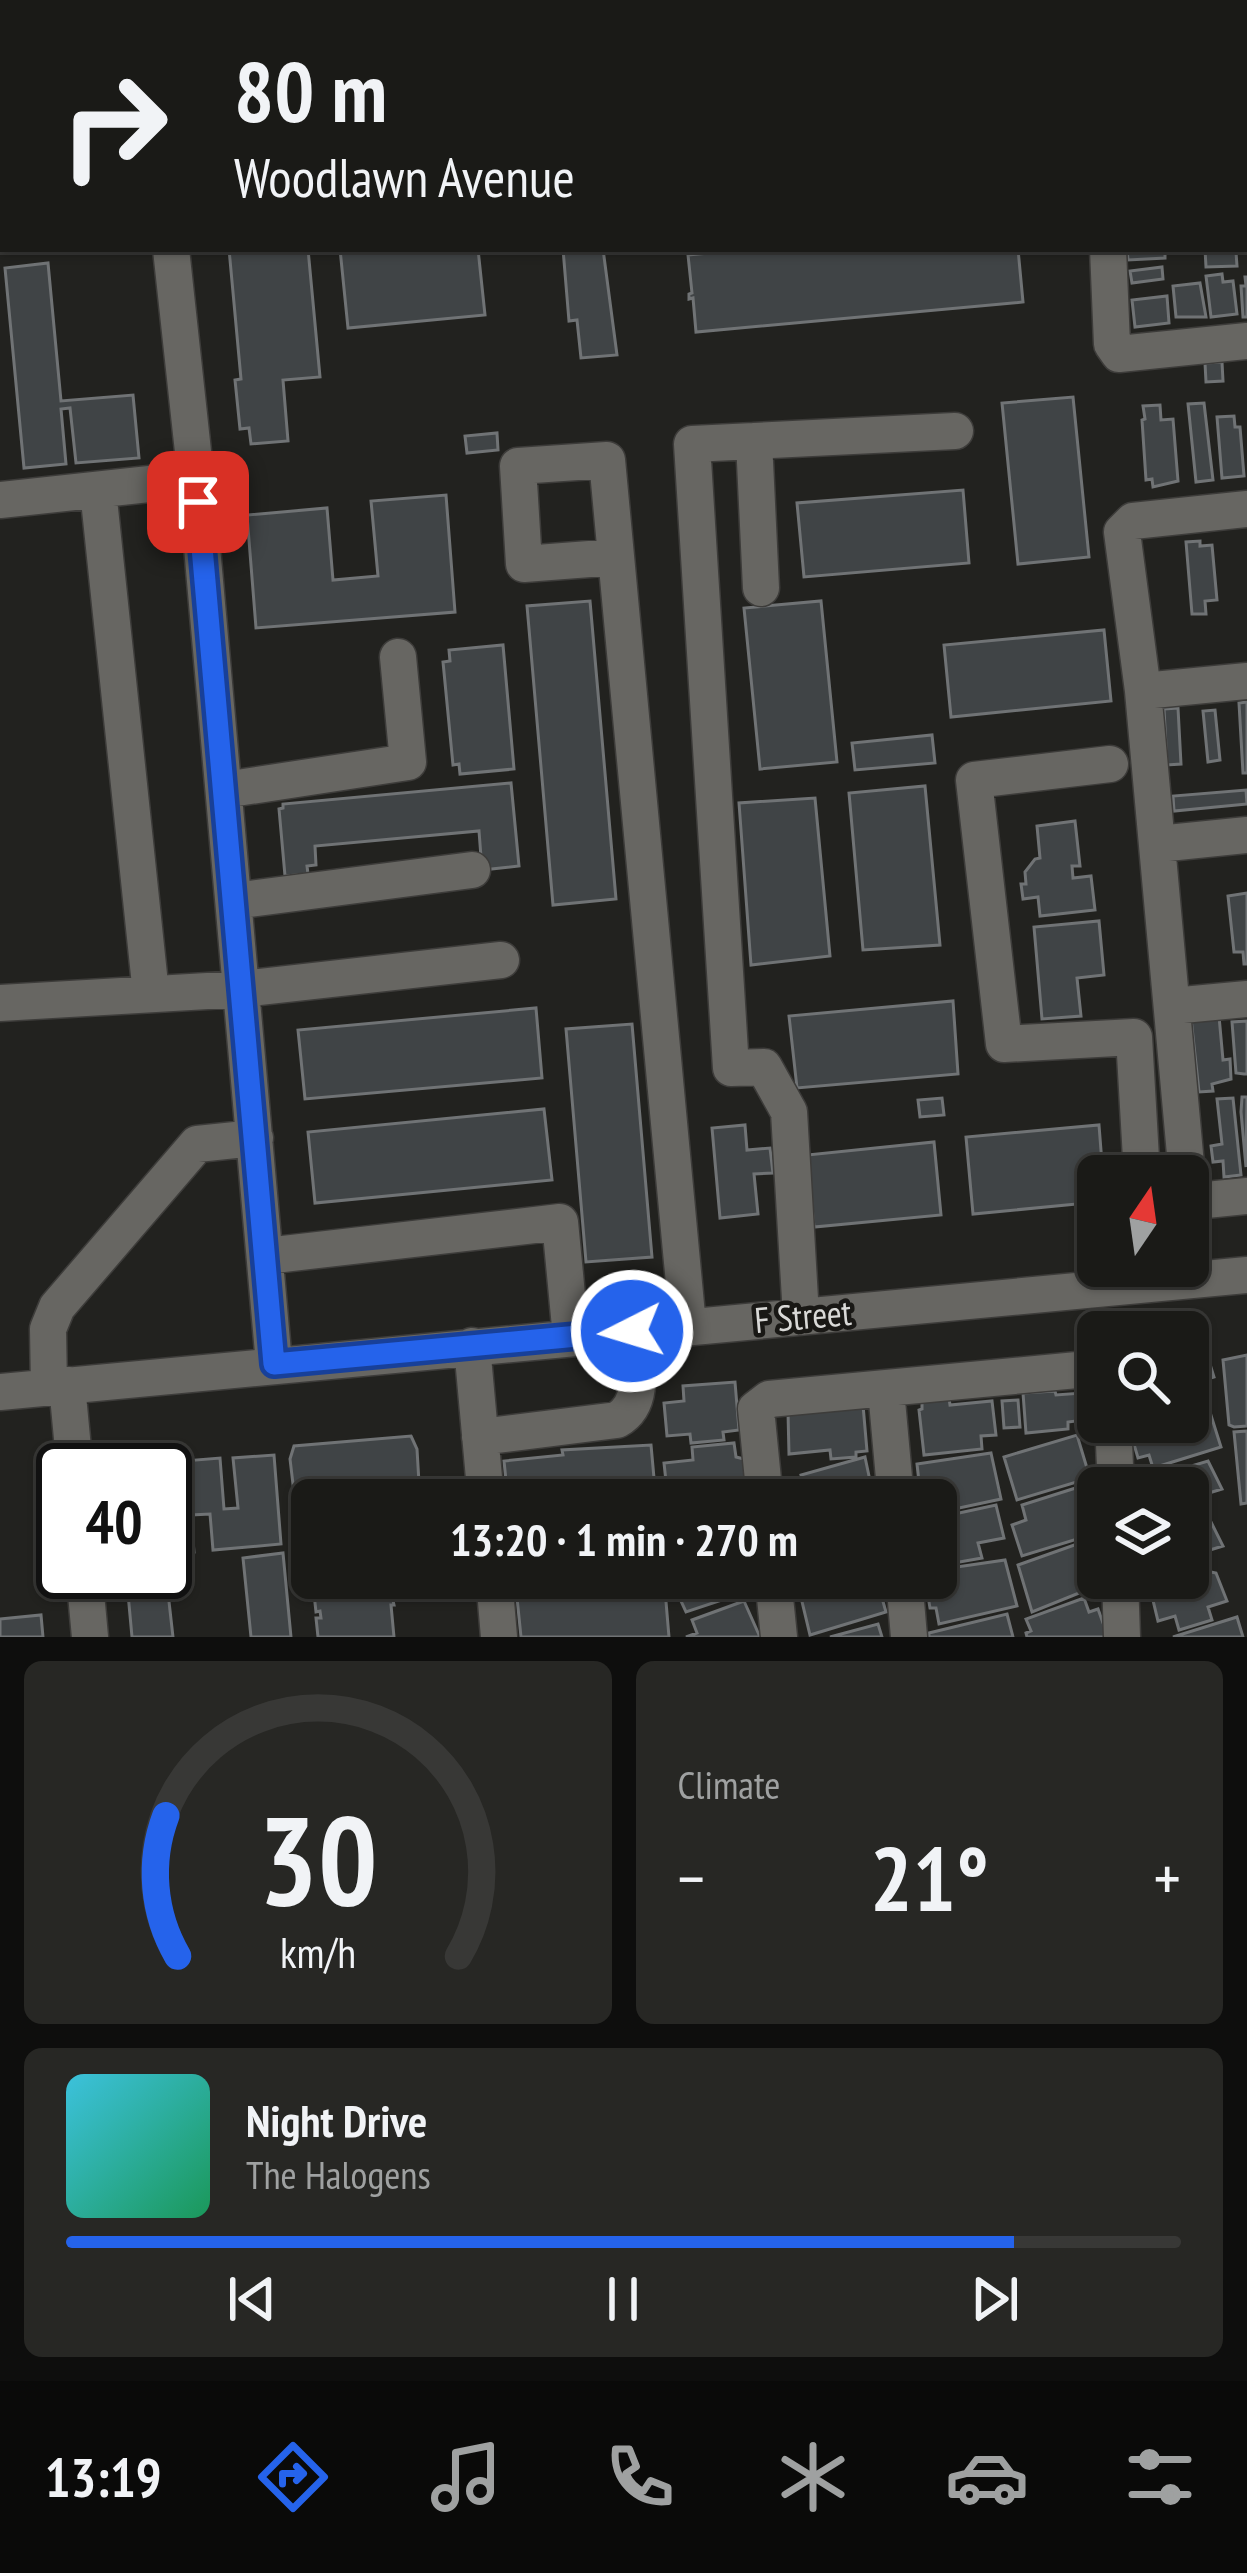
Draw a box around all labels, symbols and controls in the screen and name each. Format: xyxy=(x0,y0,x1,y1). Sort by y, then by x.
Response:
text: 80 m xyxy=(234,36,387,145)
icon: right xyxy=(36,48,192,204)
text: Woodlawn Avenue xyxy=(234,142,575,212)
pin xyxy=(147,451,249,553)
icon: arrive xyxy=(165,469,231,535)
north arrow xyxy=(1077,1155,1209,1287)
map controls xyxy=(1077,1155,1209,1599)
position arrow xyxy=(569,1268,695,1394)
street label: F Street xyxy=(753,1288,853,1343)
button: search xyxy=(1077,1311,1209,1443)
speed limit sign: 40 xyxy=(36,1443,192,1599)
button: layers xyxy=(1077,1467,1209,1599)
text: 13:20 · 1 min · 270 m xyxy=(450,1510,798,1568)
text: Climate xyxy=(678,1759,780,1810)
text: 30 xyxy=(258,1778,377,1939)
text: 21° xyxy=(870,1819,989,1936)
text: − xyxy=(678,1835,705,1920)
text: + xyxy=(1154,1835,1181,1920)
text: km/h xyxy=(280,1923,356,1979)
text: Night Drive xyxy=(246,2091,427,2149)
text: The Halogens xyxy=(246,2149,431,2200)
icon: previous xyxy=(219,2266,285,2332)
icon: pause xyxy=(590,2266,656,2332)
icon: next xyxy=(962,2266,1028,2332)
icon: directions xyxy=(251,2435,335,2519)
icon: music xyxy=(424,2435,508,2519)
icon: phone xyxy=(598,2435,682,2519)
icon: climate xyxy=(771,2435,855,2519)
icon: car xyxy=(945,2435,1029,2519)
icon: filters xyxy=(1118,2435,1202,2519)
text: 13:19 xyxy=(45,2442,162,2512)

